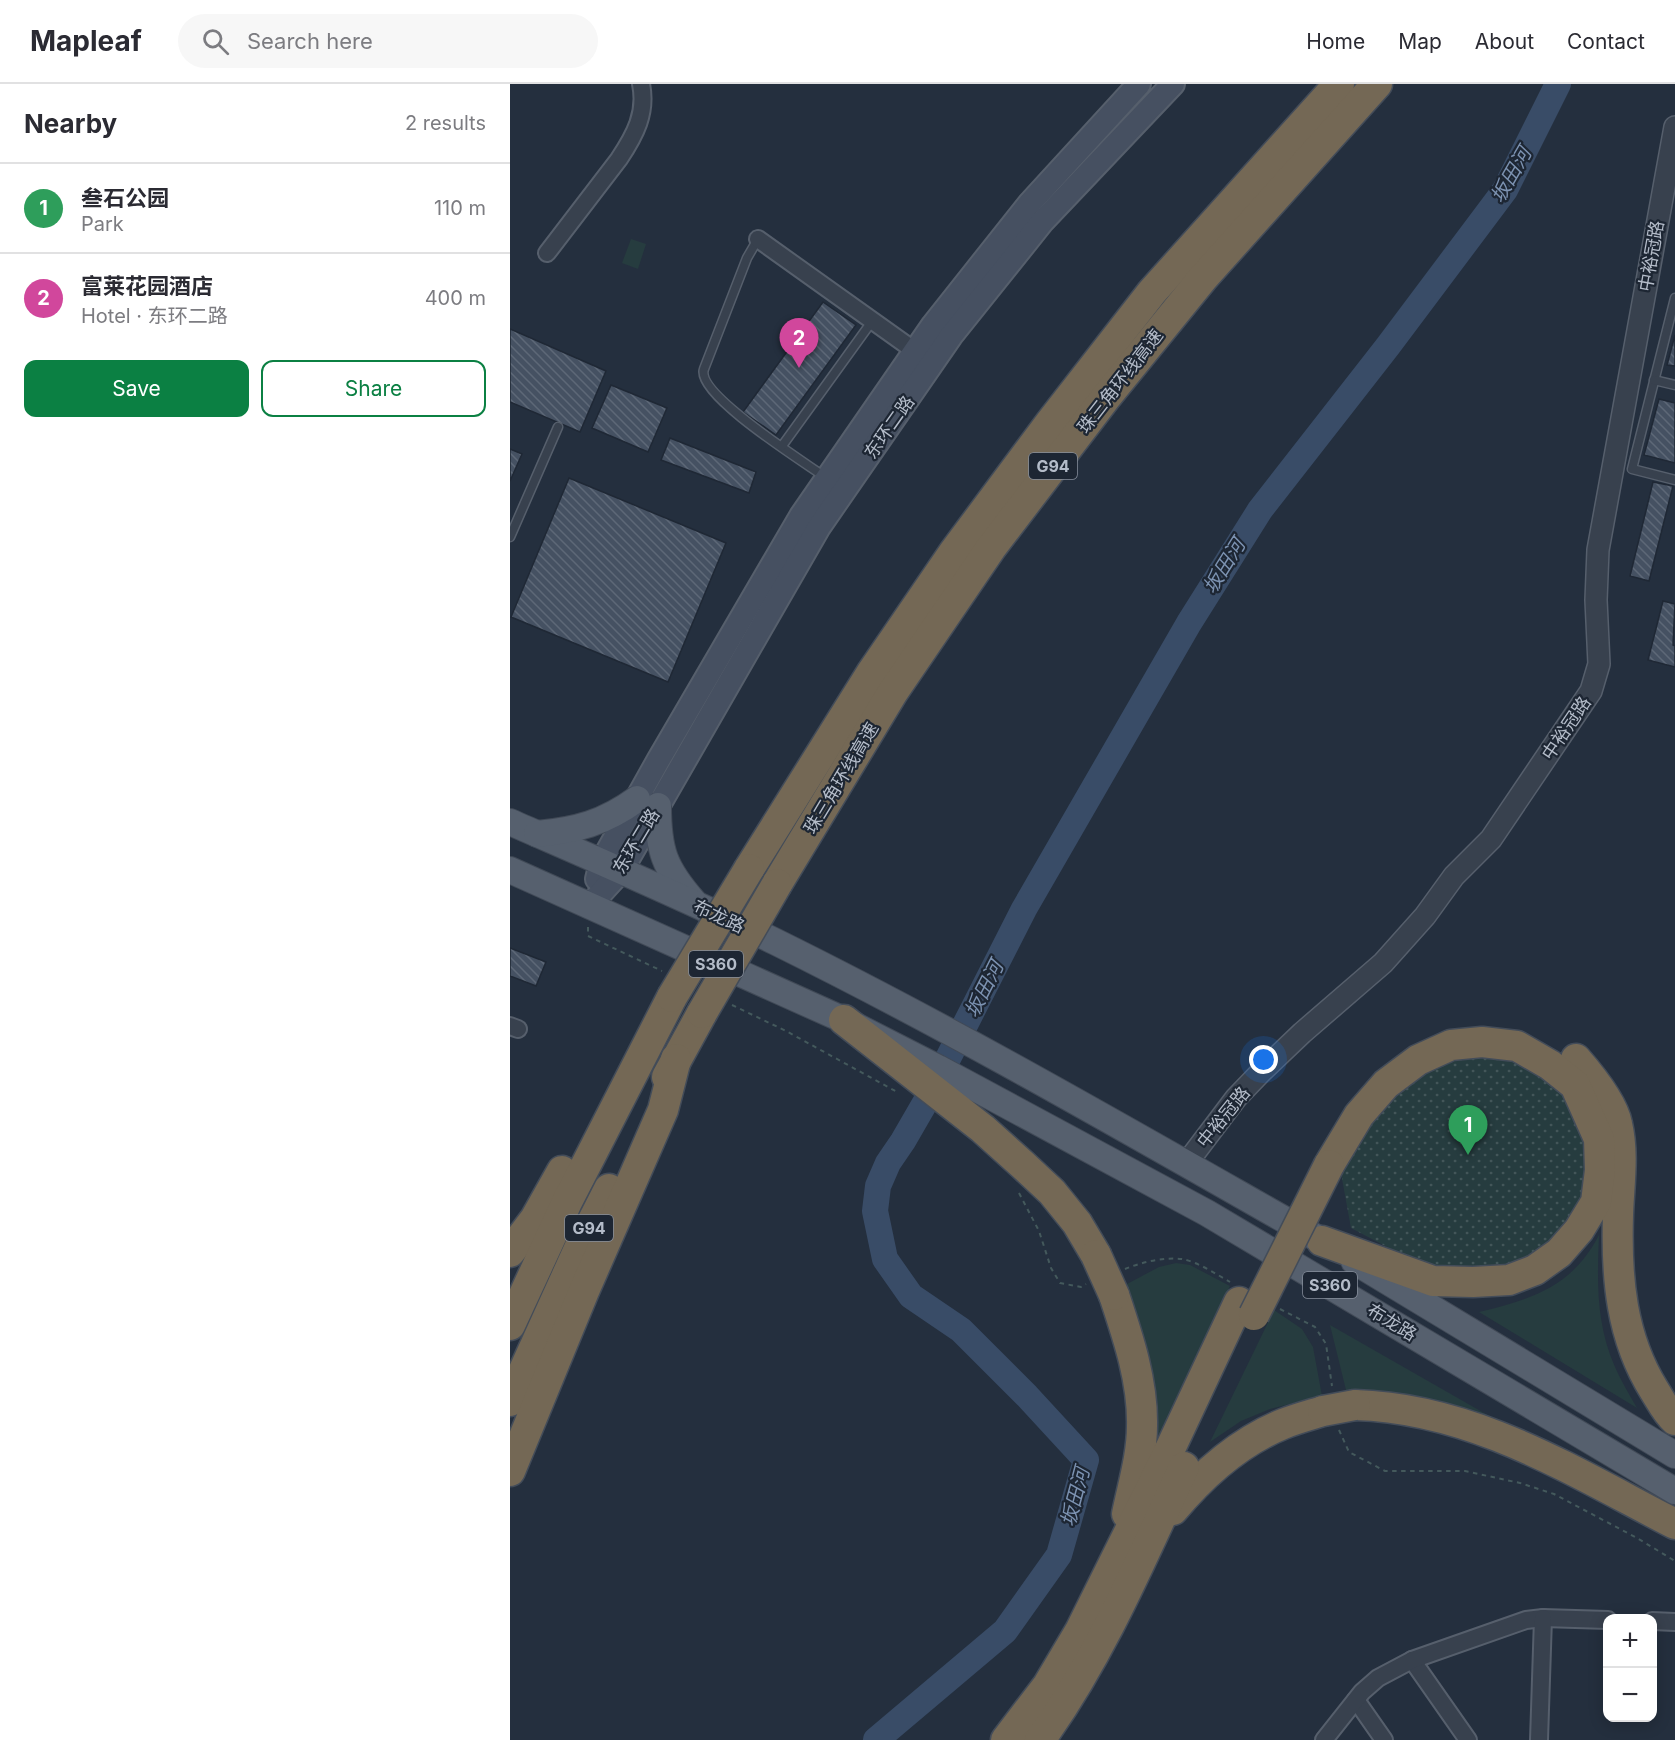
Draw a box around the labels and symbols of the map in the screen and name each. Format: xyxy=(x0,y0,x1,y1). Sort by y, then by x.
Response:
water label: 坂田河 xyxy=(1486,140,1538,207)
street label: 中裕冠路 xyxy=(1634,219,1668,293)
pin: 2 xyxy=(780,318,818,368)
street label: 珠三角环线高速 xyxy=(1073,325,1167,437)
street label: 东环二路 xyxy=(860,391,918,463)
road number: G94 xyxy=(1029,453,1077,479)
water label: 坂田河 xyxy=(1198,531,1252,598)
street label: 中裕冠路 xyxy=(1537,692,1595,764)
street label: 珠三角环线高速 xyxy=(800,719,882,837)
street label: 东环二路 xyxy=(608,805,664,877)
street label: 布龙路 xyxy=(690,895,748,937)
road number: S360 xyxy=(689,951,743,977)
water label: 坂田河 xyxy=(960,953,1010,1021)
your location xyxy=(1249,1045,1278,1074)
street label: 中裕冠路 xyxy=(1192,1082,1254,1152)
pin: 1 xyxy=(1448,1106,1488,1155)
road number: G94 xyxy=(565,1215,613,1241)
road number: S360 xyxy=(1303,1272,1357,1298)
street label: 布龙路 xyxy=(1363,1299,1421,1345)
water label: 坂田河 xyxy=(1056,1461,1095,1529)

